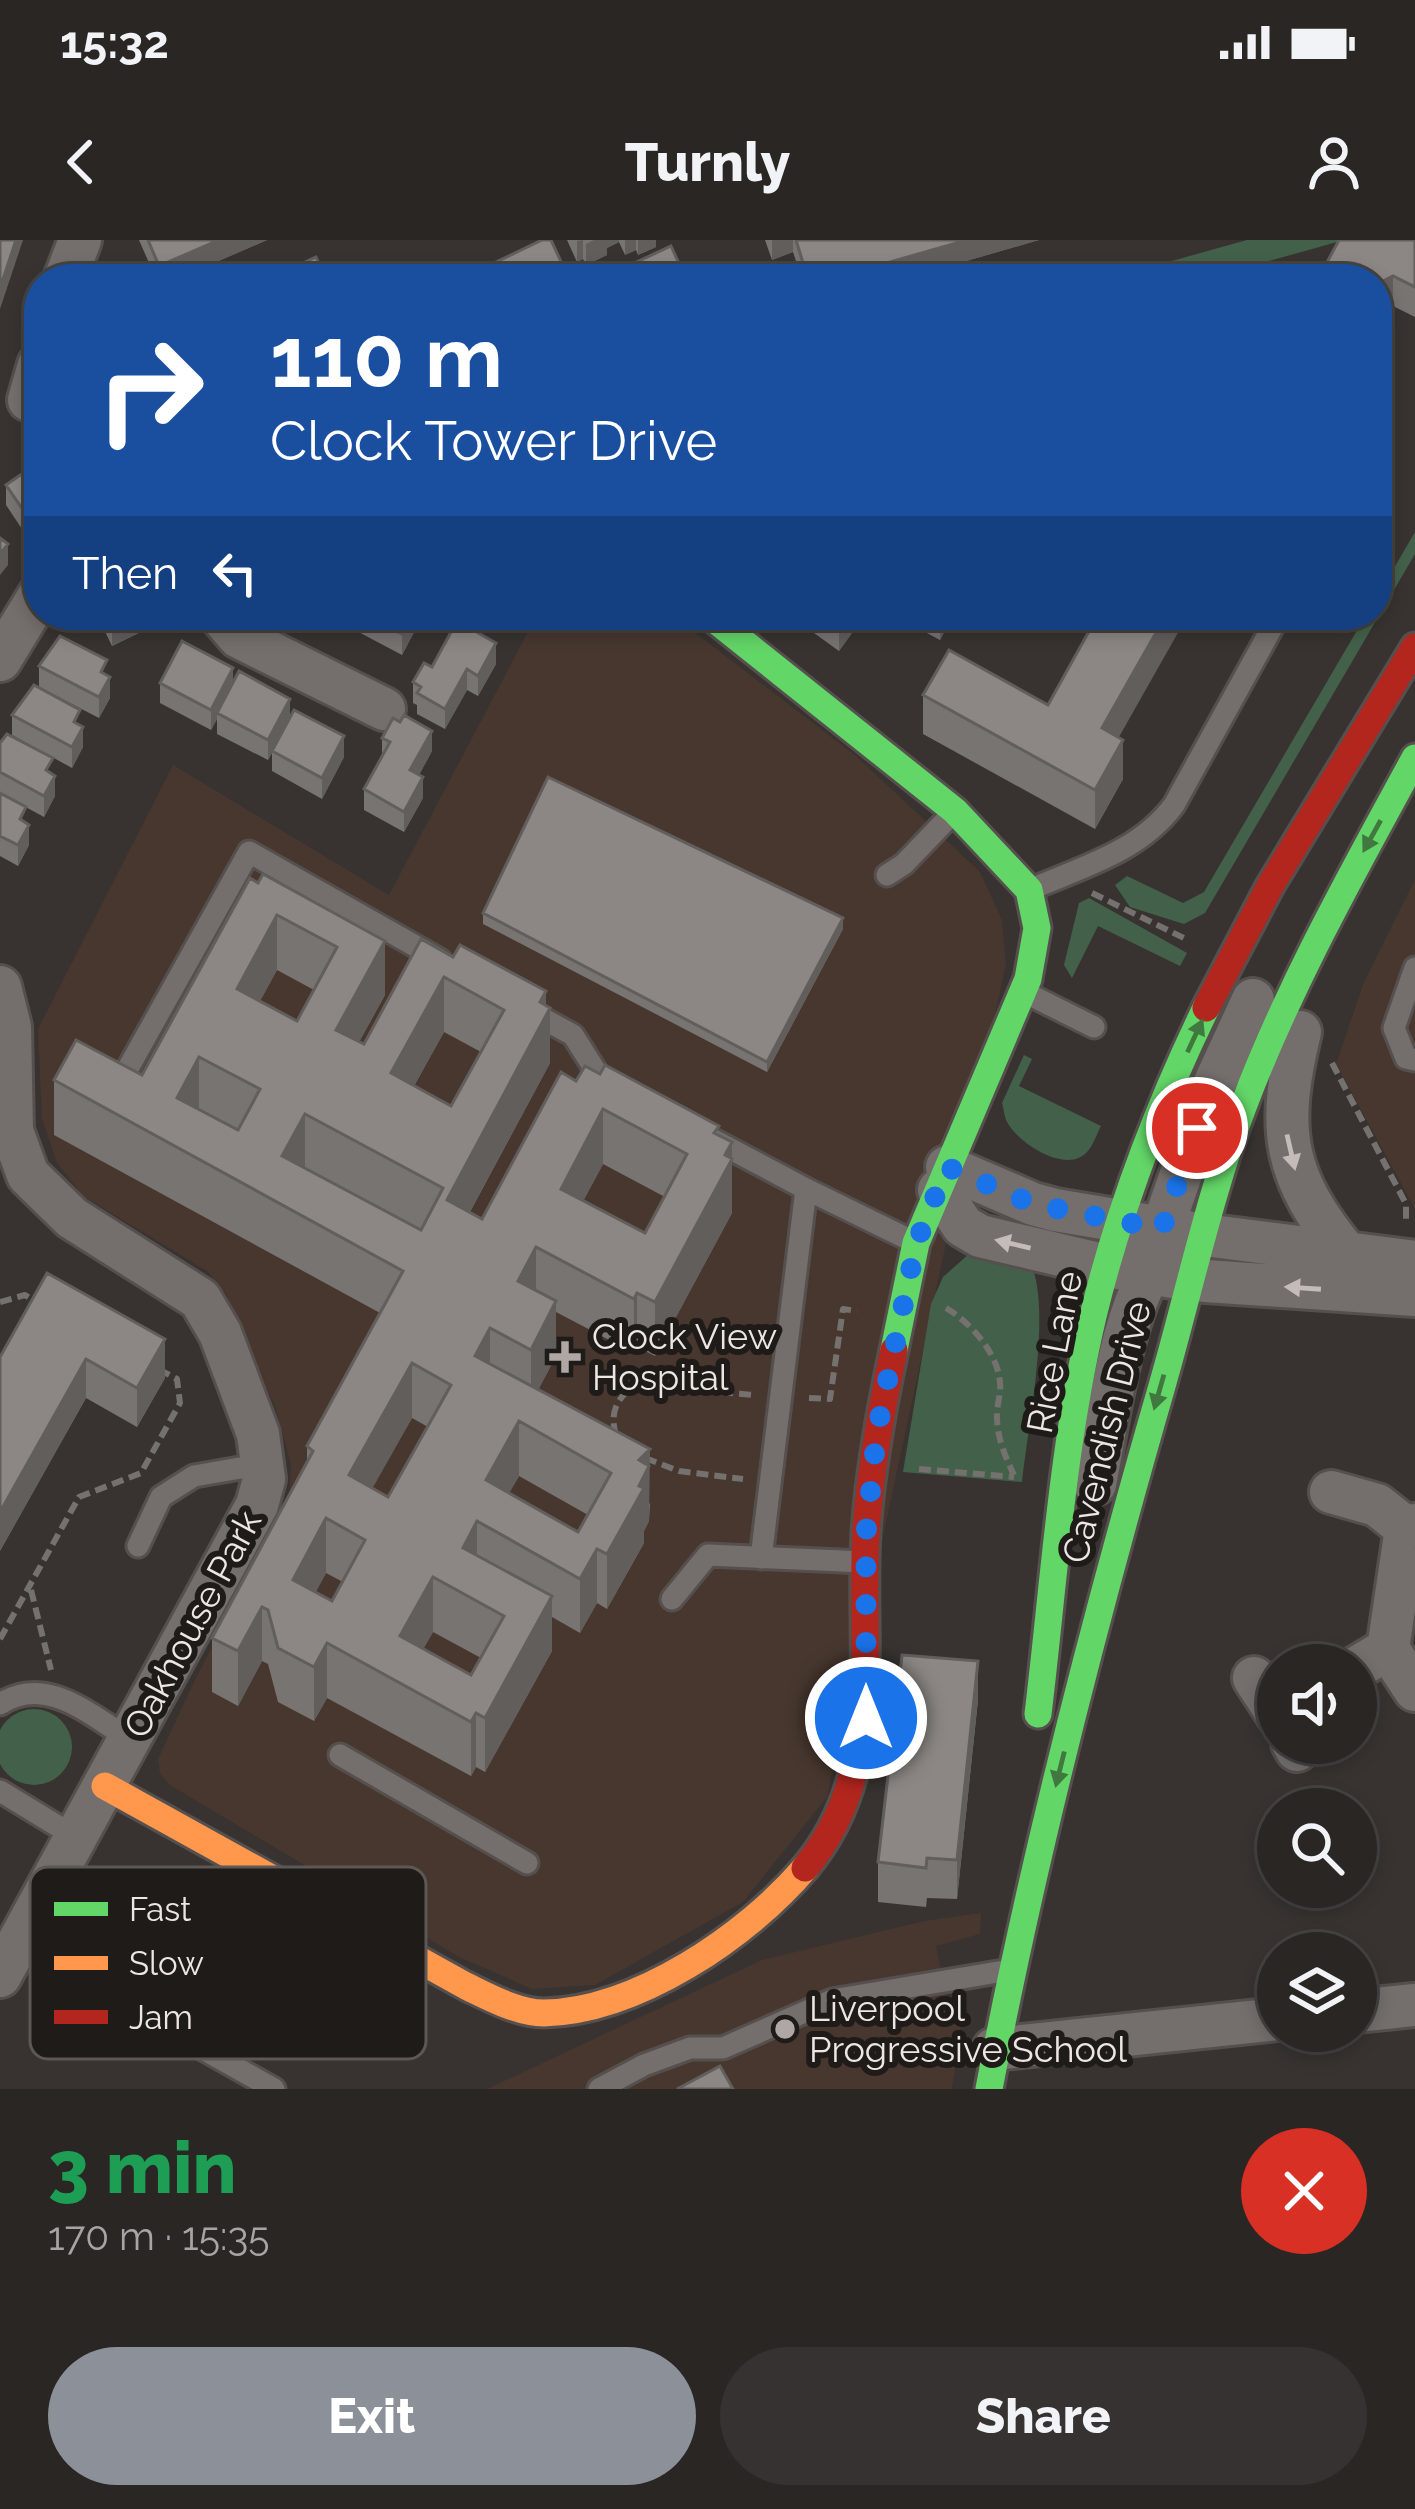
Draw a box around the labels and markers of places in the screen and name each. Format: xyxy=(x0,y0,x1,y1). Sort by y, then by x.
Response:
pin xyxy=(1146,1077,1248,1179)
place label: Clock View Hospital xyxy=(592,1315,777,1398)
marker: Clock View Hospital xyxy=(549,1341,581,1373)
place label: Liverpool Progressive School xyxy=(809,1987,1127,2070)
marker: Liverpool Progressive School xyxy=(772,2016,798,2042)

